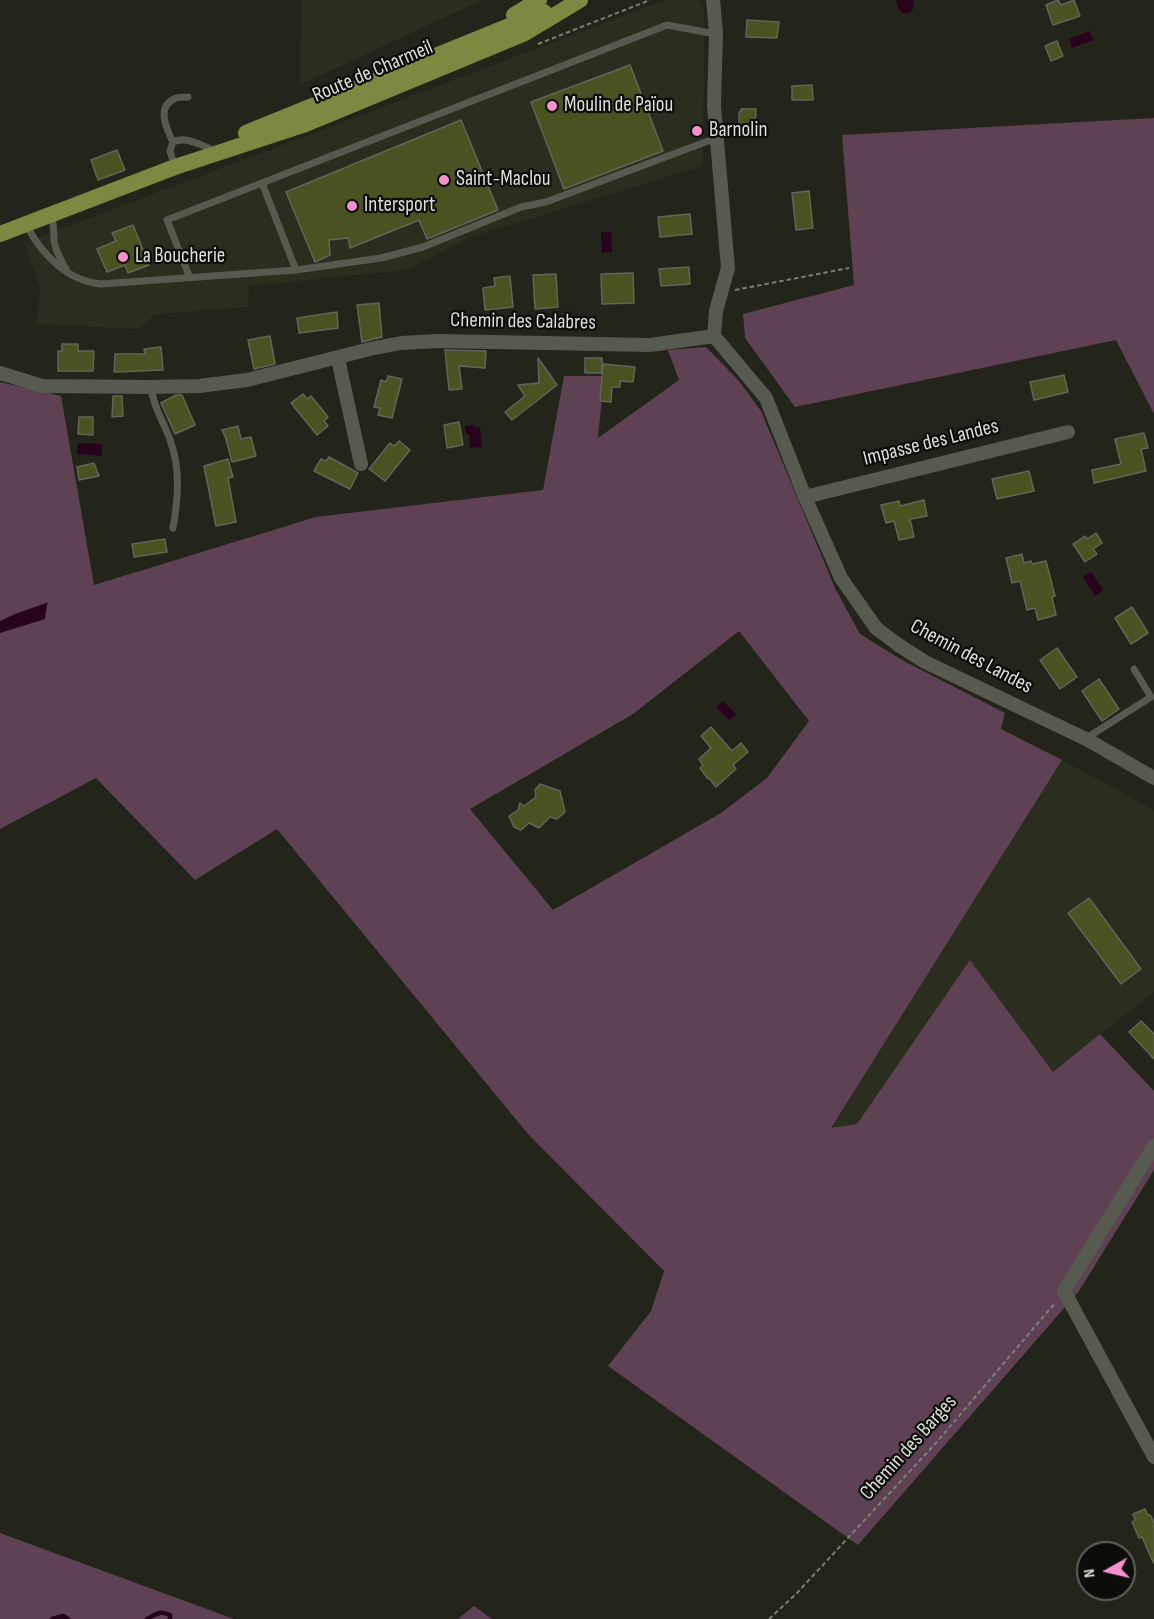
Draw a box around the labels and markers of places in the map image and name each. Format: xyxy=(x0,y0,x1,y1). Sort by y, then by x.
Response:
place label: Moulin de Païou xyxy=(564,93,673,119)
marker: Moulin de Païou xyxy=(545,99,559,113)
place label: Barnolin xyxy=(709,118,767,144)
marker: Barnolin xyxy=(690,124,704,138)
place label: Saint-Maclou xyxy=(456,167,551,193)
marker: Saint-Maclou xyxy=(437,173,451,187)
place label: Intersport xyxy=(364,193,435,219)
marker: Intersport xyxy=(345,199,359,213)
place label: La Boucherie xyxy=(135,244,225,270)
marker: La Boucherie xyxy=(116,250,130,264)

